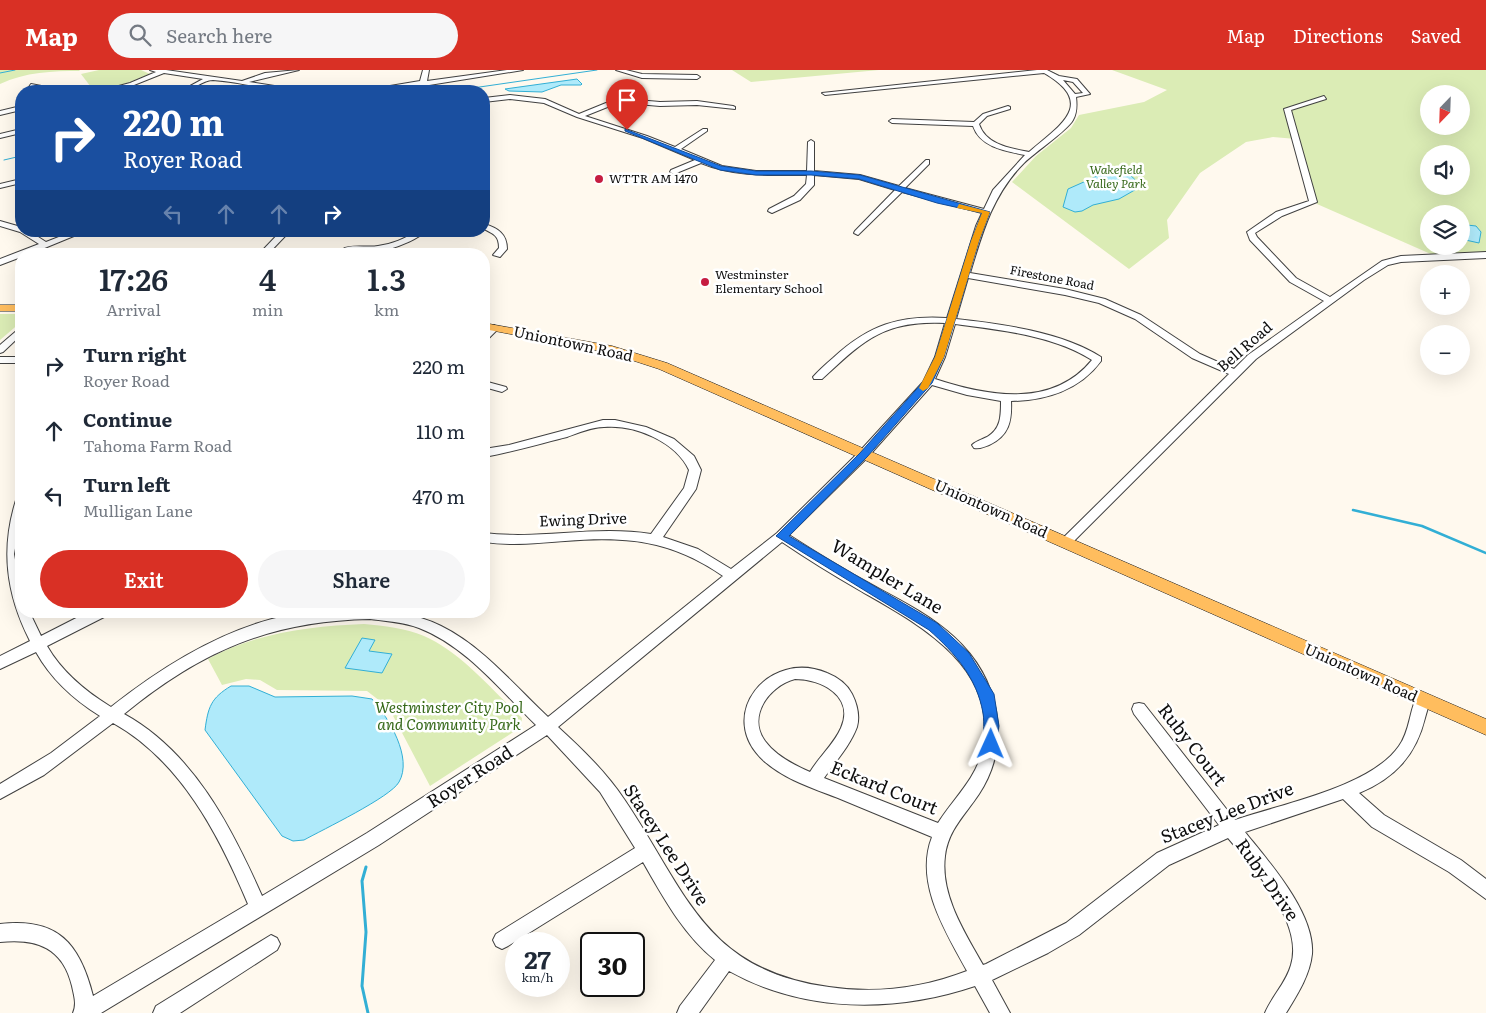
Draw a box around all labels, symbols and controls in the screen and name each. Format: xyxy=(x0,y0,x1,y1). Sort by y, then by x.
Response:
search box xyxy=(108,13,458,58)
text: Map xyxy=(25,18,78,53)
icon: search xyxy=(126,21,154,49)
text: Search here xyxy=(166,21,272,49)
text: Map xyxy=(1227,22,1265,49)
text: Directions xyxy=(1293,22,1383,49)
text: Saved xyxy=(1411,22,1461,49)
pin xyxy=(606,79,648,130)
north arrow xyxy=(1420,85,1470,135)
map controls xyxy=(1420,85,1470,375)
icon: arrive xyxy=(613,86,641,114)
text: 220 m xyxy=(123,95,224,147)
icon: right xyxy=(40,105,105,170)
text: Royer Road xyxy=(123,142,242,175)
button: sound xyxy=(1420,145,1470,195)
park label: Wakefield Valley Park xyxy=(1086,160,1147,192)
place label: WTTR AM 1470 xyxy=(609,169,698,187)
marker: WTTR AM 1470 xyxy=(593,173,605,185)
icon: left xyxy=(159,200,187,228)
icon: ahead xyxy=(212,200,240,228)
icon: ahead xyxy=(265,200,293,228)
icon: right xyxy=(318,200,346,228)
button: layers xyxy=(1420,205,1470,255)
text: 17:26 xyxy=(99,256,168,300)
text: 4 xyxy=(259,256,276,300)
text: 1.3 xyxy=(367,256,406,300)
street label: Firestone Road xyxy=(1008,260,1097,294)
place label: Westminster Elementary School xyxy=(715,265,823,297)
button: + xyxy=(1420,265,1470,315)
marker: Westminster Elementary School xyxy=(699,276,711,288)
text: Arrival xyxy=(106,297,161,321)
text: min xyxy=(252,297,283,321)
text: km xyxy=(374,297,399,321)
street label: Bell Road xyxy=(1211,315,1277,376)
street label: Uniontown Road xyxy=(511,319,635,366)
button: − xyxy=(1420,325,1470,375)
text: Turn right xyxy=(83,340,187,368)
icon: right xyxy=(40,352,68,380)
text: 220 m xyxy=(413,352,465,380)
text: Royer Road xyxy=(83,368,170,392)
text: Continue xyxy=(83,405,172,433)
icon: ahead xyxy=(40,417,68,445)
text: 110 m xyxy=(416,417,465,445)
text: Tahoma Farm Road xyxy=(83,433,232,457)
text: Turn left xyxy=(83,470,170,498)
street label: Uniontown Road xyxy=(931,472,1052,543)
icon: left xyxy=(40,482,68,510)
text: 470 m xyxy=(412,482,465,510)
text: Mulligan Lane xyxy=(83,498,193,522)
street label: Ewing Drive xyxy=(539,505,627,532)
street label: Wampler Lane xyxy=(827,532,949,620)
button: Exit xyxy=(40,550,248,608)
button: Share xyxy=(258,550,465,608)
street label: Uniontown Road xyxy=(1301,636,1422,707)
park label: Westminster City Pool and Community Park xyxy=(375,695,524,735)
street label: Ruby Court xyxy=(1152,697,1234,792)
position arrow xyxy=(964,717,1016,769)
street label: Royer Road xyxy=(421,738,517,814)
street label: Eckard Court xyxy=(827,753,943,821)
street label: Stacey Lee Drive xyxy=(1156,774,1297,849)
street label: Stacey Lee Drive xyxy=(618,778,717,910)
street label: Ruby Drive xyxy=(1230,832,1307,926)
speed limit sign: 30 xyxy=(580,932,645,997)
text: 27 xyxy=(524,940,551,977)
text: km/h xyxy=(522,968,553,986)

